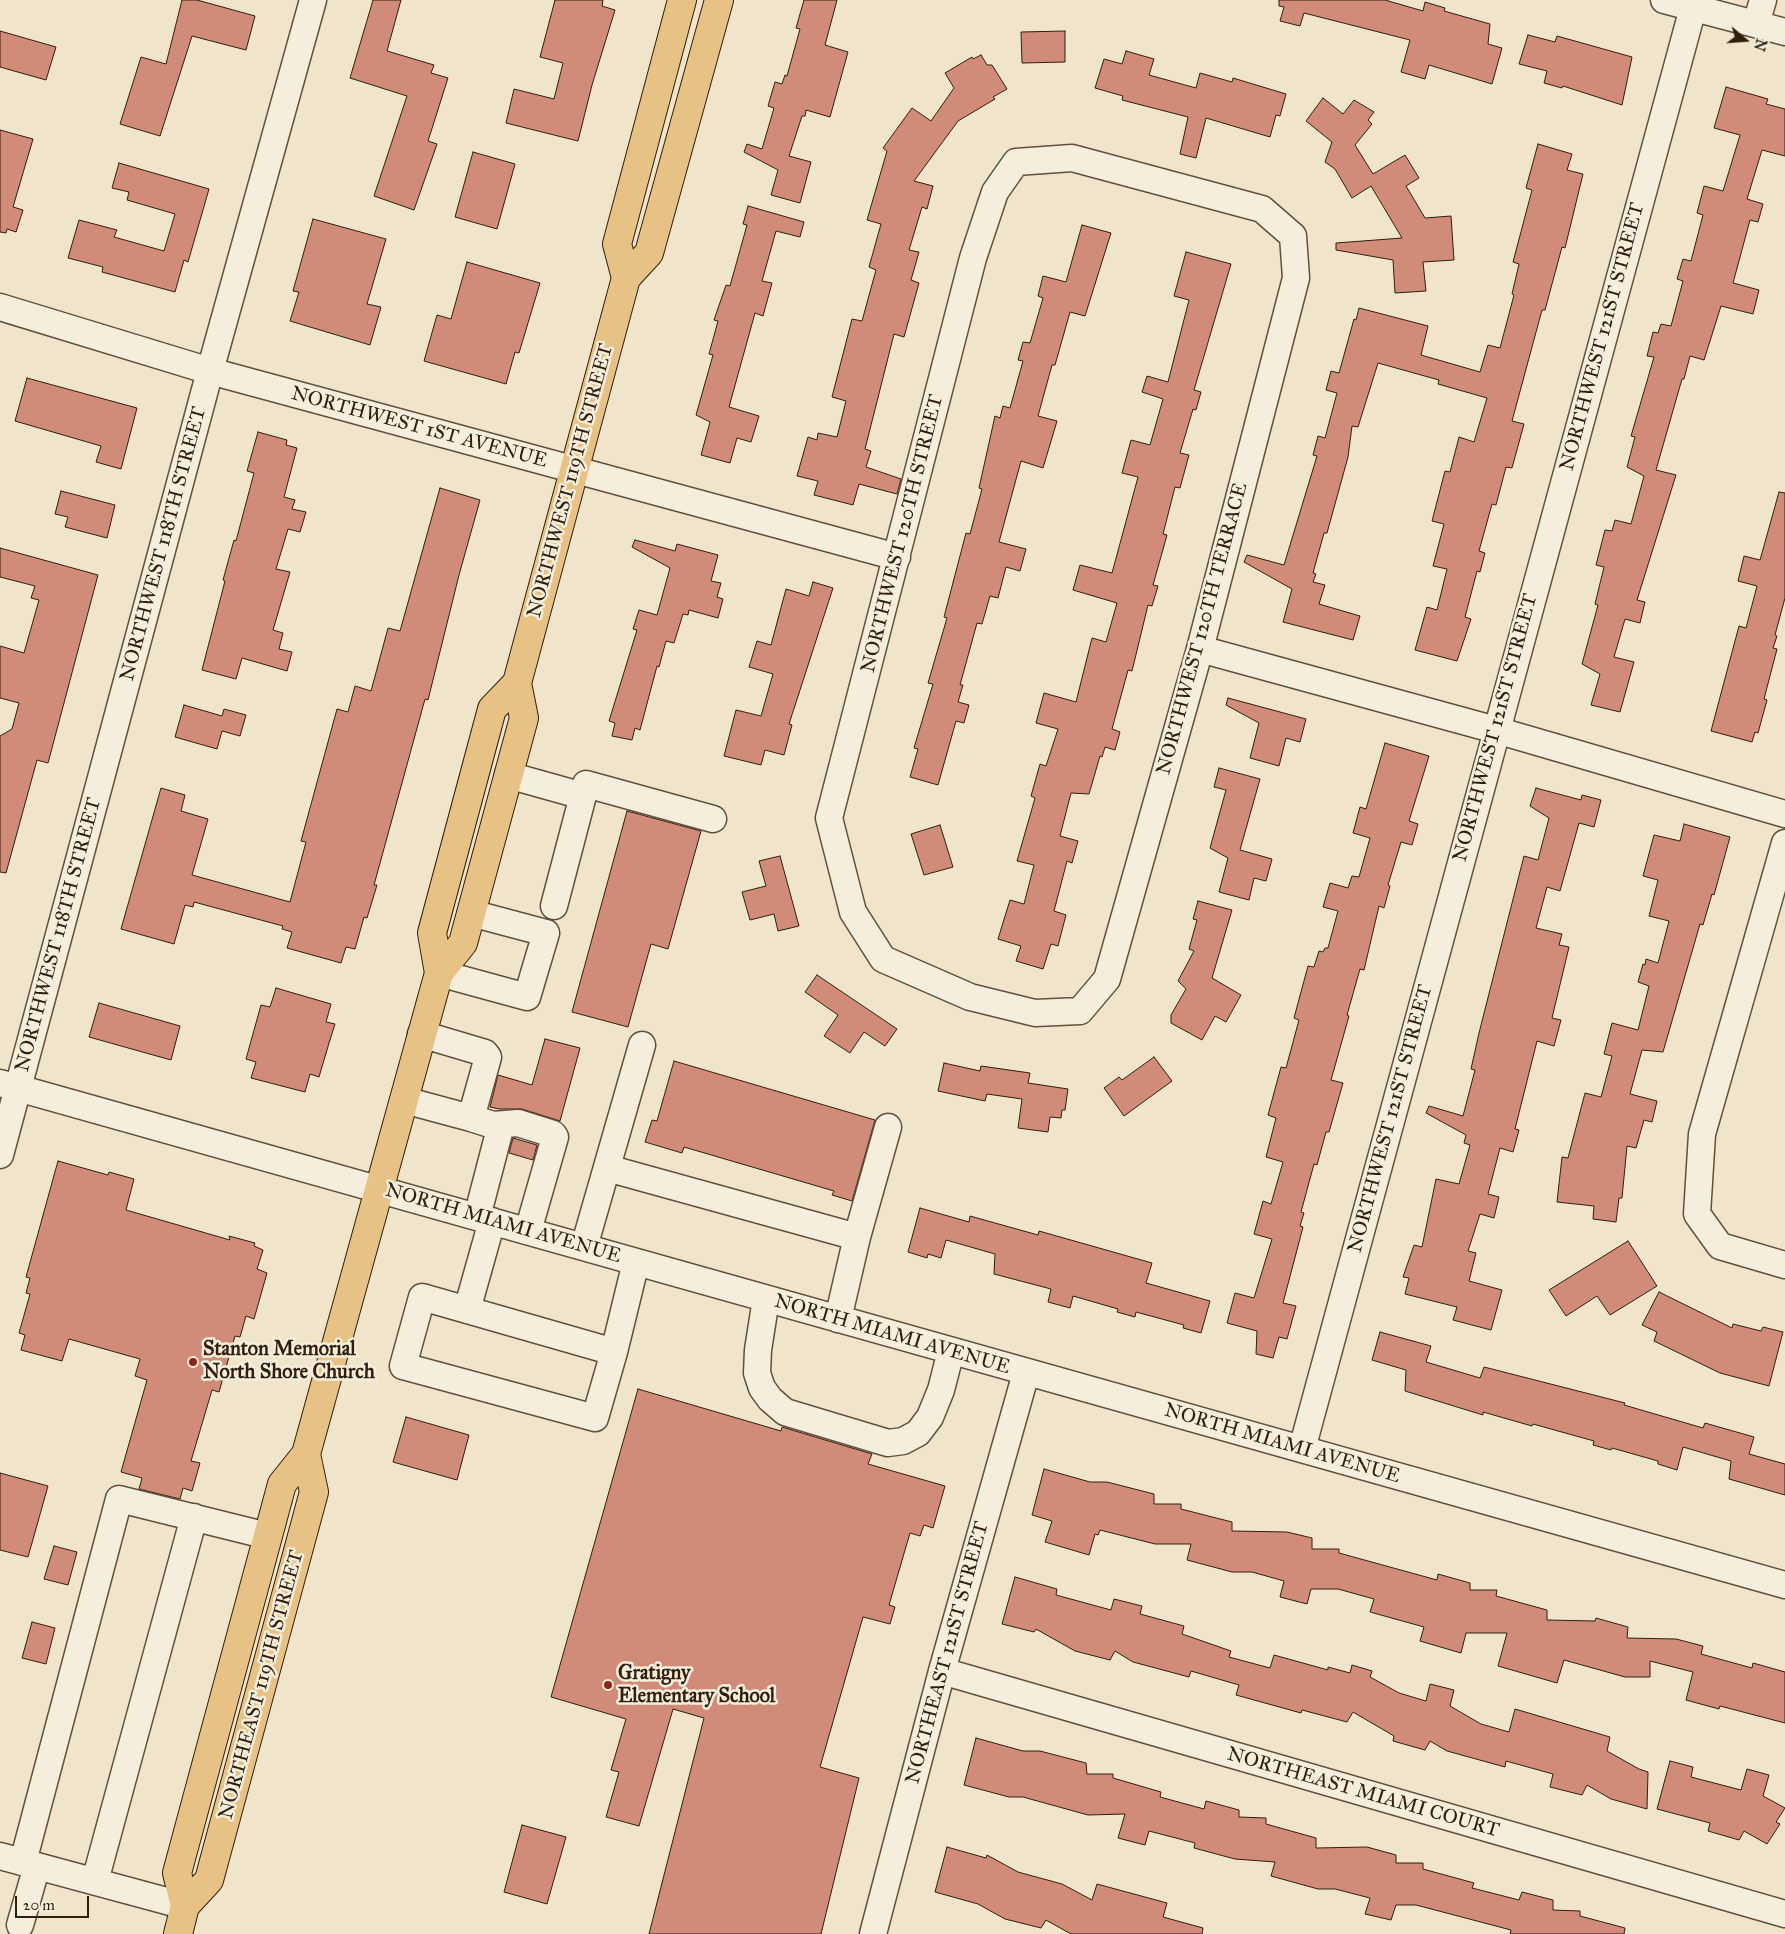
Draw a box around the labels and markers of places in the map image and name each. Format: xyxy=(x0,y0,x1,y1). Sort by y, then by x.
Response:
place label: Stanton Memorial North Shore Church xyxy=(203,1338,375,1385)
marker: Stanton Memorial North Shore Church xyxy=(187,1356,199,1368)
place label: Gratigny Elementary School xyxy=(618,1662,775,1709)
marker: Gratigny Elementary School xyxy=(602,1679,614,1691)

